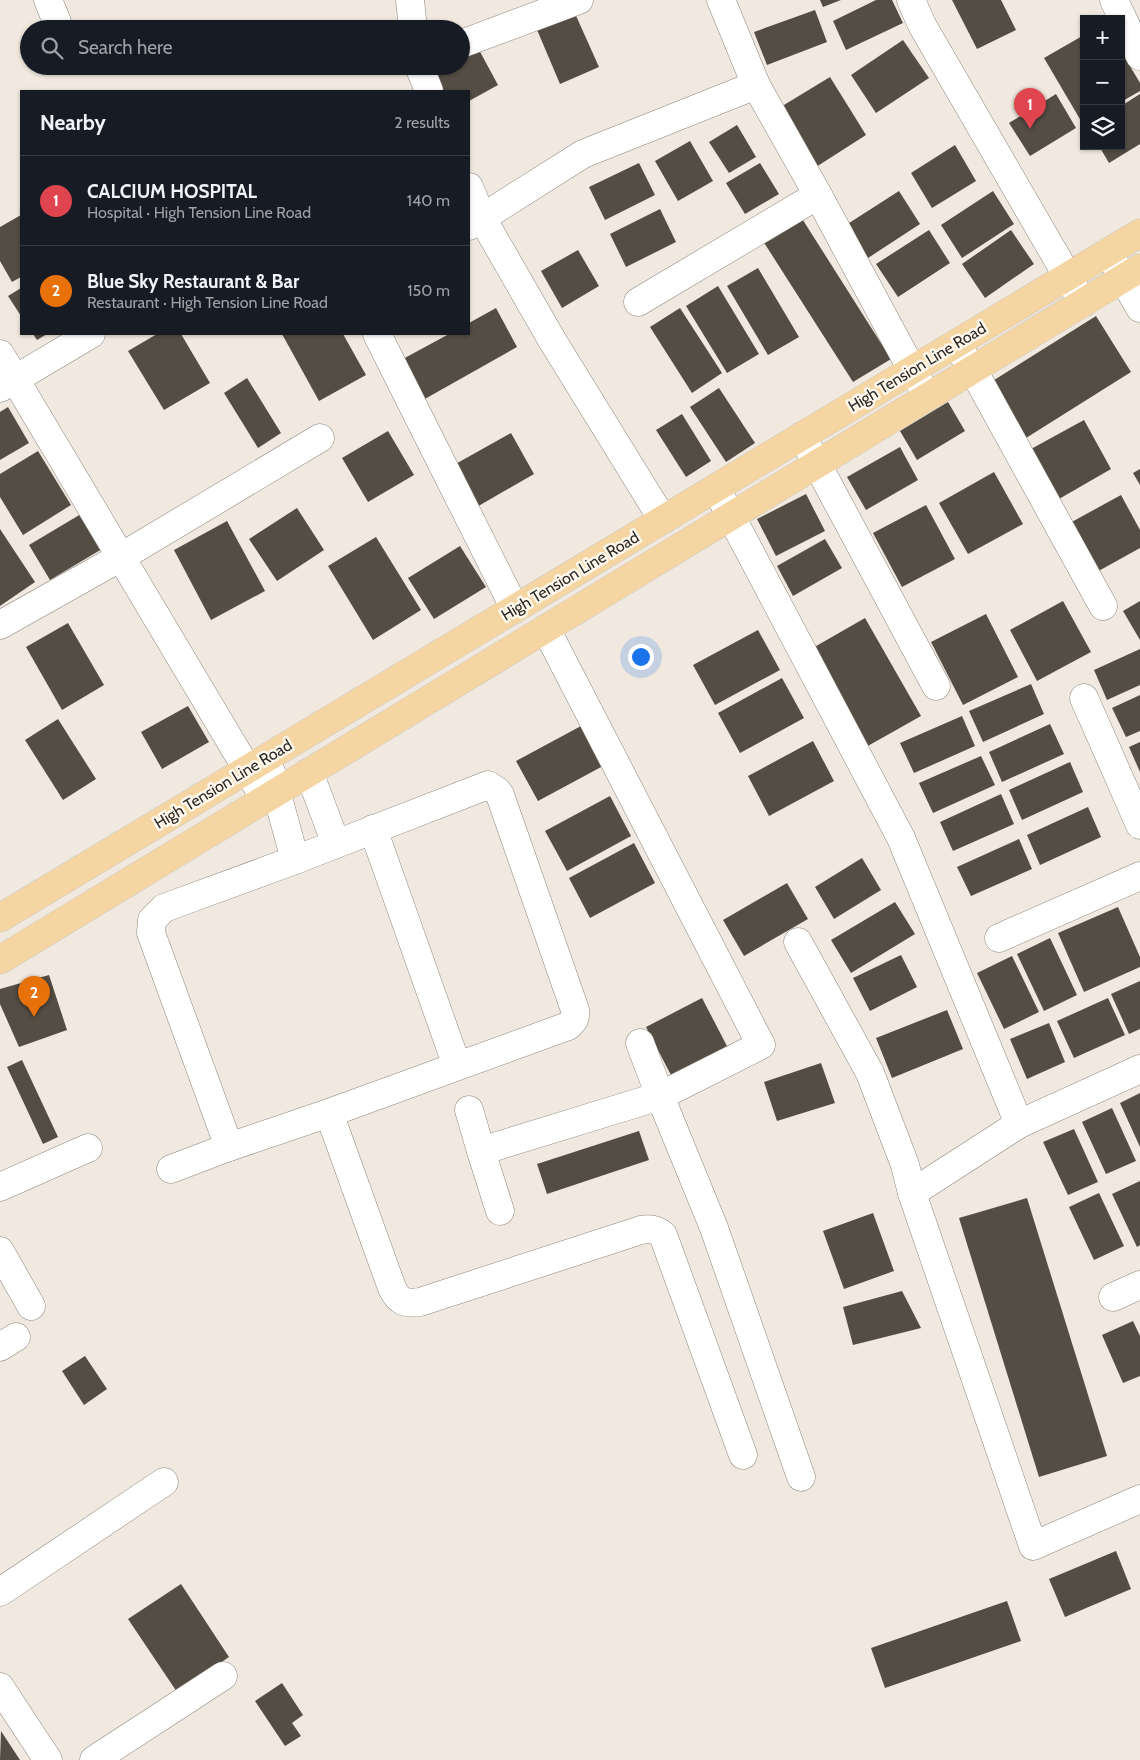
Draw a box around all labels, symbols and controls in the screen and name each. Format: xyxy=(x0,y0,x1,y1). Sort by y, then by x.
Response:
map controls xyxy=(1080,15,1125,150)
button: + xyxy=(1080,15,1125,60)
search box xyxy=(20,20,470,75)
icon: search xyxy=(38,34,66,62)
text: Search here xyxy=(78,36,172,59)
button: − xyxy=(1080,60,1125,105)
pin: 1 xyxy=(1014,88,1046,129)
button: layers xyxy=(1080,105,1125,150)
text: Nearby xyxy=(40,110,106,135)
text: 2 results xyxy=(394,113,450,132)
text: CALCIUM HOSPITAL xyxy=(87,180,257,203)
text: 1 xyxy=(53,191,59,210)
text: 140 m xyxy=(407,191,450,210)
text: Hospital · High Tension Line Road xyxy=(87,203,311,222)
text: Blue Sky Restaurant & Bar xyxy=(87,270,299,293)
text: 2 xyxy=(52,281,60,300)
text: 150 m xyxy=(407,281,450,300)
text: Restaurant · High Tension Line Road xyxy=(87,293,328,312)
street label: High Tension Line Road xyxy=(845,318,989,416)
street label: High Tension Line Road xyxy=(498,527,642,625)
your location xyxy=(628,644,654,670)
street label: High Tension Line Road xyxy=(151,735,295,833)
pin: 2 xyxy=(18,976,50,1017)

